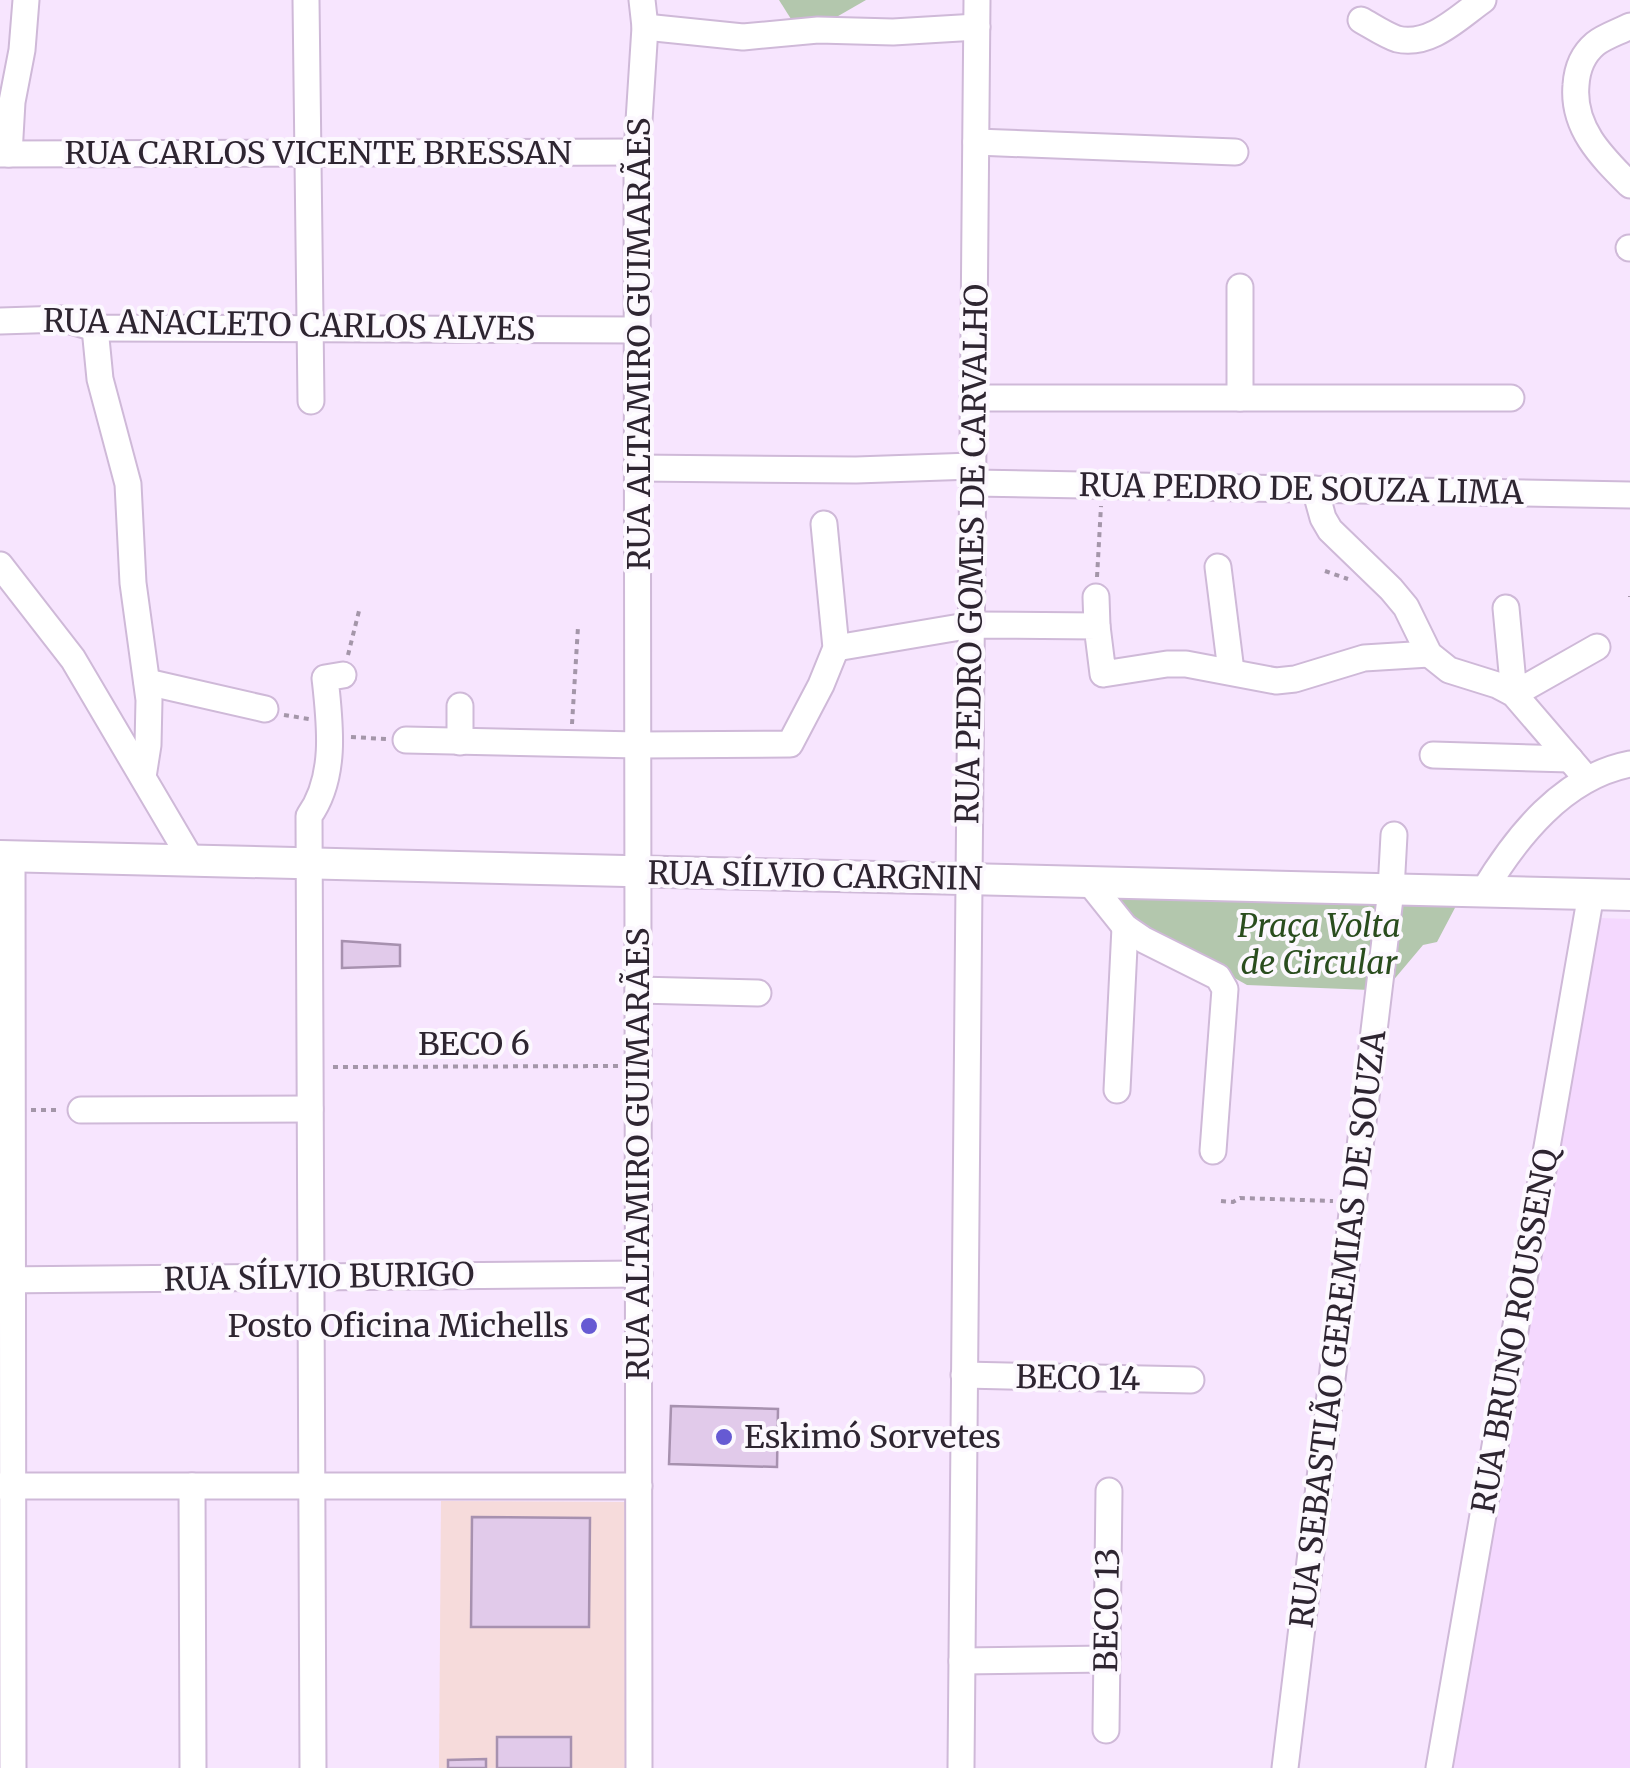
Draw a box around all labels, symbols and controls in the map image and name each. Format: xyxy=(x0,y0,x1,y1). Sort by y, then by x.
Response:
street label: RUA ALTAMIRO GUIMARÃES xyxy=(619,117,659,571)
street label: RUA CARLOS VICENTE BRESSAN xyxy=(64,133,572,173)
street label: RUA PEDRO GOMES DE CARVALHO xyxy=(947,284,997,824)
street label: RUA ANACLETO CARLOS ALVES xyxy=(42,301,536,349)
street label: RUA PEDRO DE SOUZA LIMA xyxy=(1078,465,1524,513)
street label: RUA SÍLVIO CARGNIN xyxy=(647,853,983,899)
park label: Praça Volta de Circular xyxy=(1238,906,1400,983)
street label: RUA ALTAMIRO GUIMARÃES xyxy=(618,927,658,1381)
street label: BECO 6 xyxy=(418,1024,530,1064)
street label: RUA SEBASTIÃO GEREMIAS DE SOUZA xyxy=(1281,1027,1395,1630)
street label: RUA BRUNO ROUSSENQ xyxy=(1463,1143,1567,1516)
street label: RUA SÍLVIO BURIGO xyxy=(163,1254,475,1300)
place label: Posto Oficina Michells xyxy=(227,1306,569,1346)
marker: Posto Oficina Michells xyxy=(578,1315,600,1337)
street label: BECO 14 xyxy=(1015,1357,1141,1399)
place label: Eskimó Sorvetes xyxy=(744,1417,1001,1457)
marker: Eskimó Sorvetes xyxy=(713,1426,735,1448)
street label: BECO 13 xyxy=(1086,1547,1128,1673)

